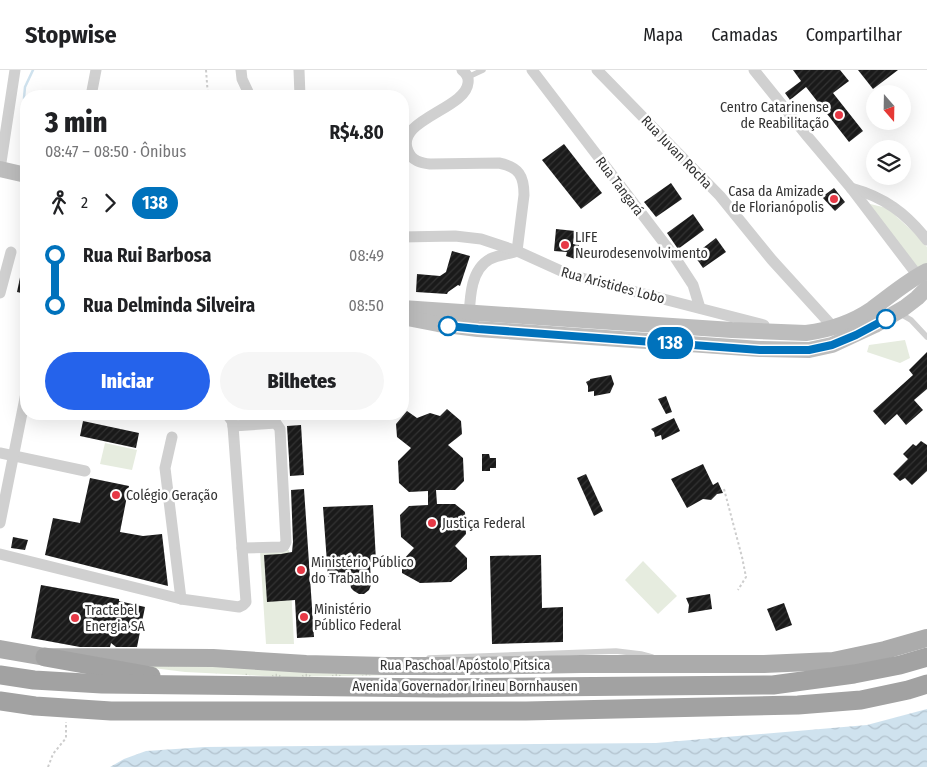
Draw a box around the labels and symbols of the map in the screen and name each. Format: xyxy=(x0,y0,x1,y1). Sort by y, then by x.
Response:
north arrow xyxy=(866,85,911,130)
place label: Centro Catarinense de Reabilitação xyxy=(720,99,829,132)
marker: Centro Catarinense de Reabilitação xyxy=(833,109,845,121)
street label: Rua Juvan Rocha xyxy=(638,112,716,192)
street label: Rua Tangará xyxy=(592,153,647,219)
place label: Casa da Amizade de Florianópolis xyxy=(728,183,824,216)
marker: Casa da Amizade de Florianópolis xyxy=(828,193,840,205)
place label: LIFE Neurodesenvolvimento xyxy=(575,229,708,262)
marker: LIFE Neurodesenvolvimento xyxy=(559,239,571,251)
street label: Rua Aristides Lobo xyxy=(559,263,667,308)
unlabelled marker xyxy=(876,309,896,329)
unlabelled marker xyxy=(438,316,458,336)
line badge: 138 xyxy=(641,327,699,359)
place label: Colégio Geração xyxy=(126,487,218,504)
marker: Colégio Geração xyxy=(110,489,122,501)
place label: Justiça Federal xyxy=(442,515,525,532)
marker: Justiça Federal xyxy=(426,517,438,529)
place label: Ministério Público do Trabalho xyxy=(311,554,414,587)
marker: Ministério Público do Trabalho xyxy=(295,564,307,576)
place label: Ministério Público Federal xyxy=(314,601,402,634)
place label: Tractebel Energia SA xyxy=(85,602,146,635)
marker: Ministério Público Federal xyxy=(298,611,310,623)
marker: Tractebel Energia SA xyxy=(69,612,81,624)
street label: Rua Paschoal Apóstolo Pítsica xyxy=(380,657,550,674)
street label: Avenida Governador Irineu Bornhausen xyxy=(352,678,578,695)

